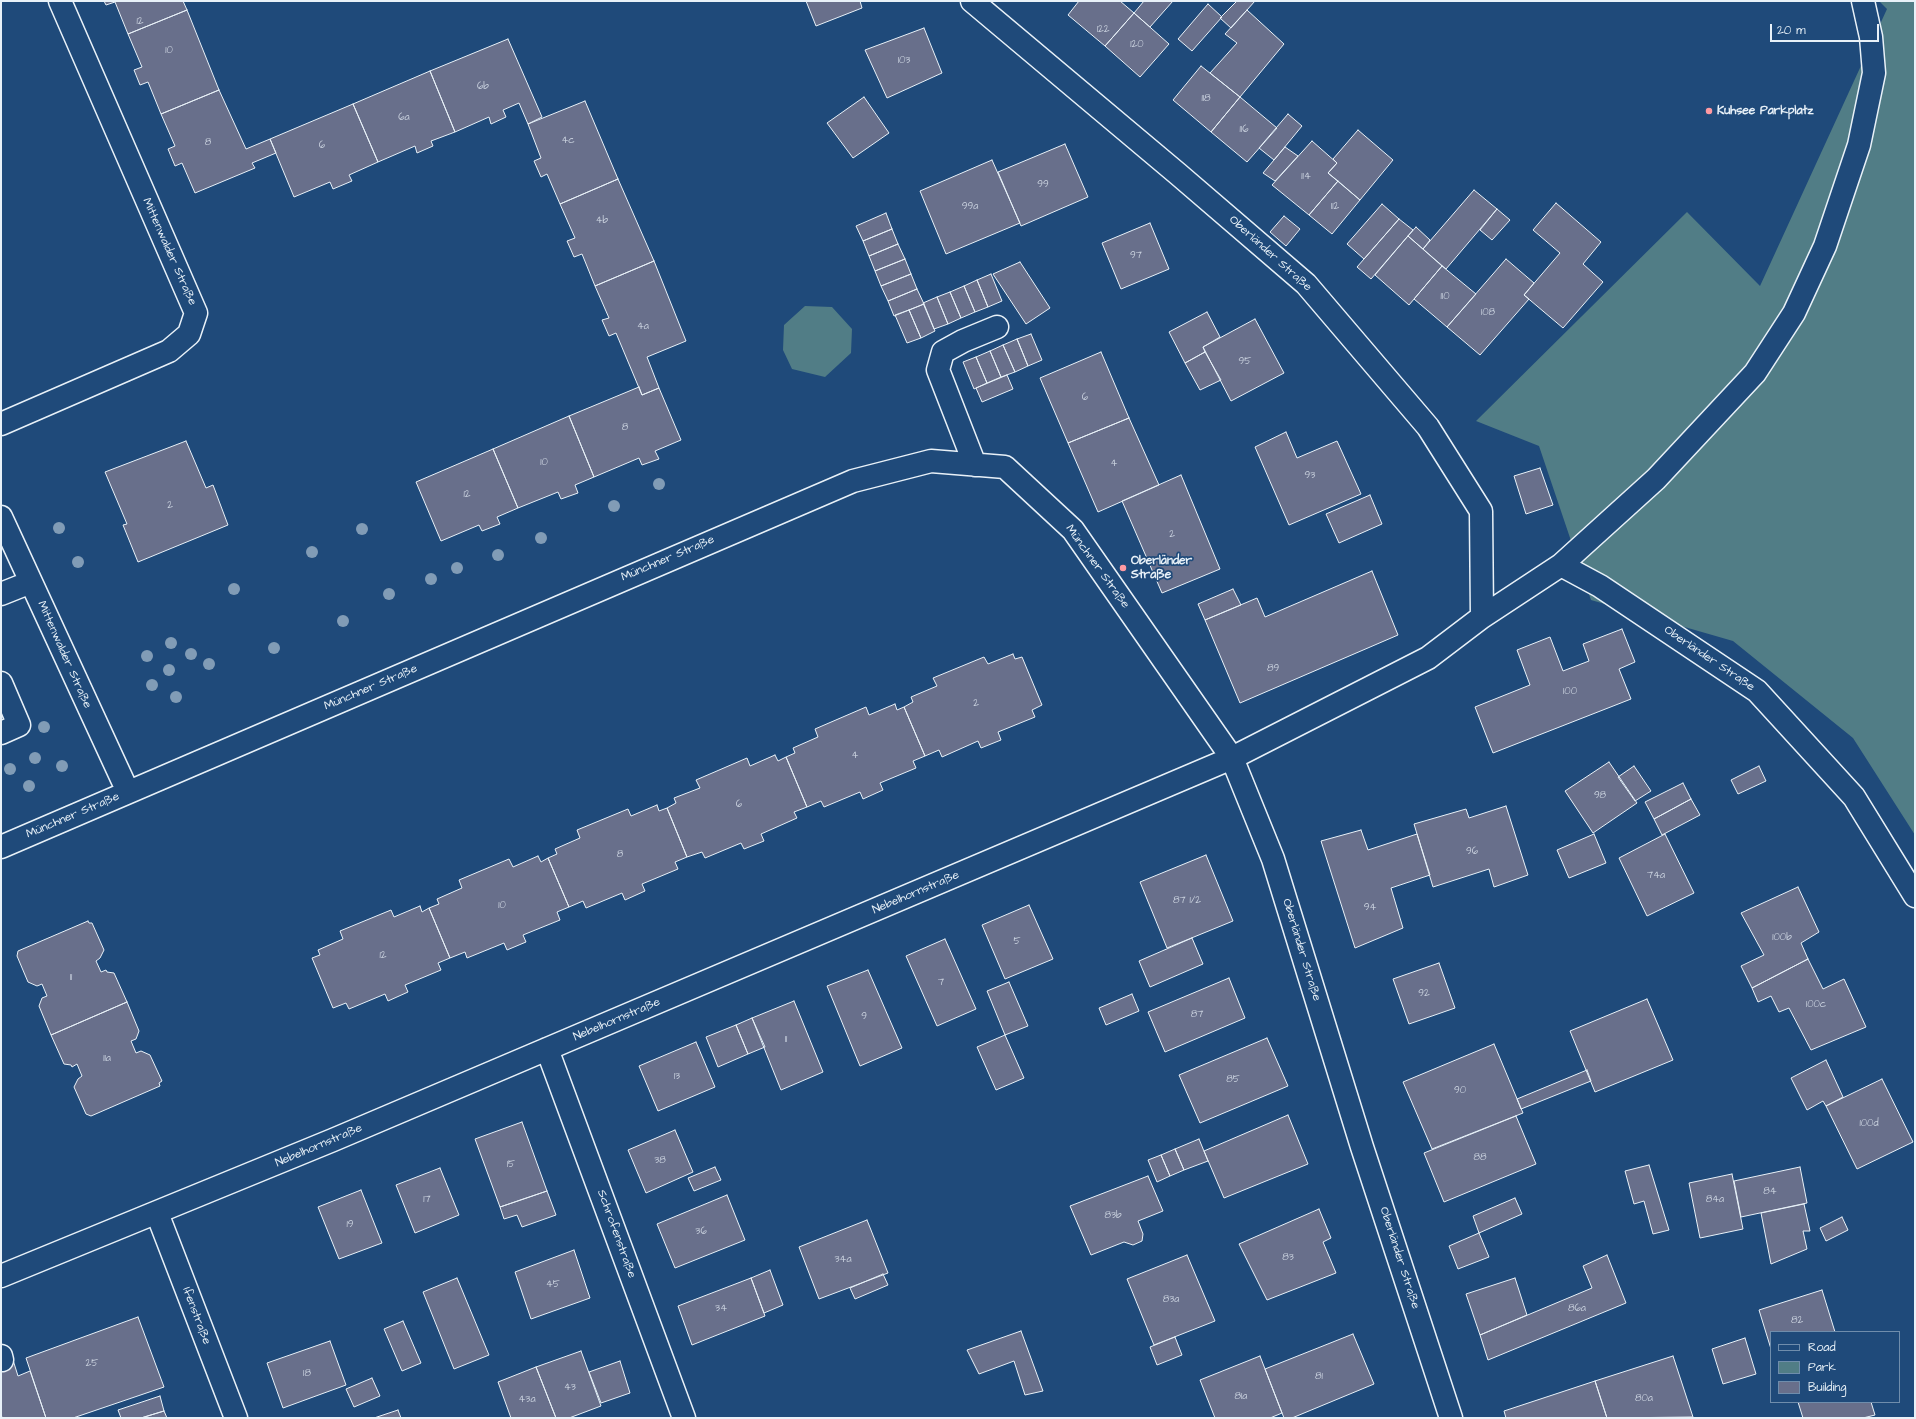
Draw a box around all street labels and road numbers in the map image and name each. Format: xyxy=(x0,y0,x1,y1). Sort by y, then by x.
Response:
street label: Mittenwalder Straße xyxy=(139,196,199,308)
street label: Oberländer Straße xyxy=(1226,213,1314,295)
street label: Münchner Straße xyxy=(1062,522,1132,612)
street label: Münchner Straße xyxy=(619,533,717,585)
street label: Mittenwalder Straße xyxy=(34,599,94,711)
street label: Oberländer Straße xyxy=(1661,623,1757,695)
street label: Münchner Straße xyxy=(322,662,420,714)
street label: Münchner Straße xyxy=(24,790,122,842)
street label: Nebelhornstraße xyxy=(870,868,962,918)
street label: Oberländer Straße xyxy=(1279,897,1323,1003)
street label: Nebelhornstraße xyxy=(571,995,663,1045)
street label: Nebelhornstraße xyxy=(273,1121,365,1171)
street label: Schrofenstraße xyxy=(593,1188,639,1280)
street label: Oberländer Straße xyxy=(1376,1205,1422,1311)
street label: Ifenstraße xyxy=(179,1285,213,1347)

